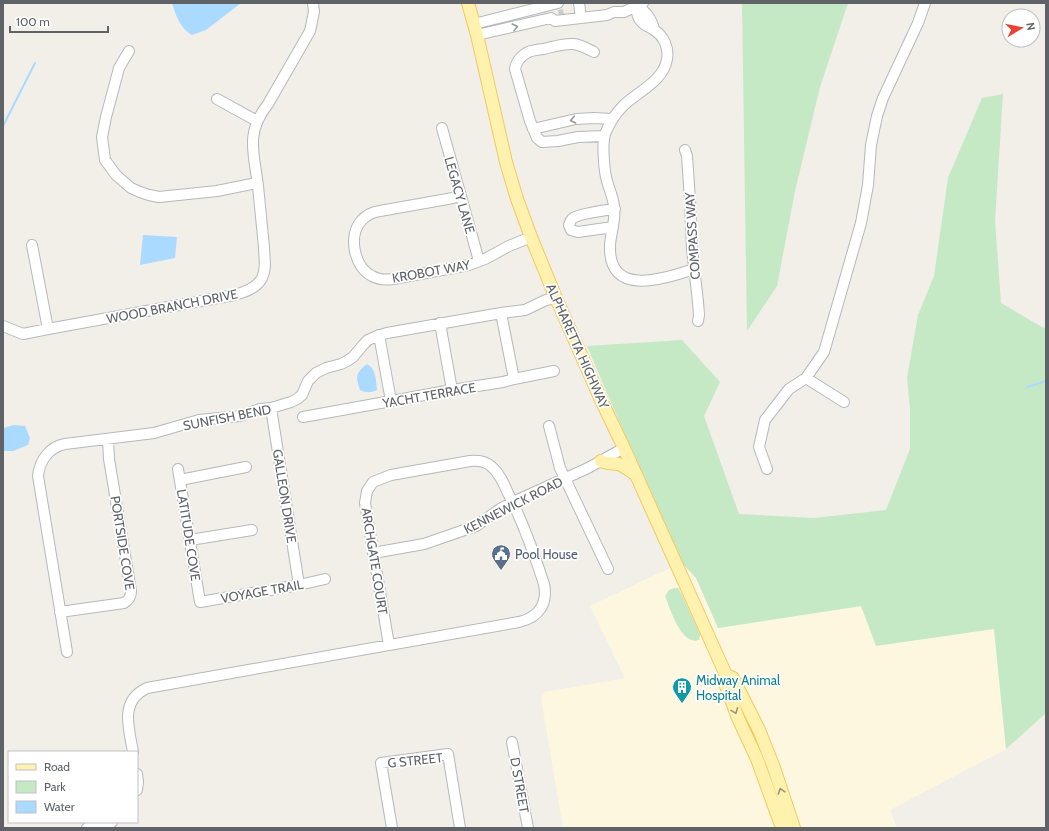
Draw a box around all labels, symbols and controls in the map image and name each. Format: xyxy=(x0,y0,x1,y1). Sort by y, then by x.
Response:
scale bar xyxy=(10,8,108,34)
north arrow xyxy=(1001,8,1041,48)
text: 100 m xyxy=(16,14,50,29)
text: N xyxy=(1023,21,1038,31)
one-way arrow xyxy=(512,23,518,31)
one-way arrow xyxy=(570,115,576,124)
street label: LEGACY LANE xyxy=(441,155,479,235)
street label: COMPASS WAY xyxy=(681,191,703,280)
street label: KROBOT WAY xyxy=(391,256,472,286)
street label: ALPHARETTA HIGHWAY xyxy=(543,281,613,412)
street label: WOOD BRANCH DRIVE xyxy=(105,285,239,327)
street label: YACHT TERRACE xyxy=(380,379,477,411)
street label: SUNFISH BEND xyxy=(182,401,272,433)
street label: GALLEON DRIVE xyxy=(270,448,300,544)
street label: KENNEWICK ROAD xyxy=(461,473,565,537)
street label: LATITUDE COVE xyxy=(174,488,204,582)
street label: PORTSIDE COVE xyxy=(108,495,138,591)
street label: ARCHGATE COURT xyxy=(359,506,391,616)
public building icon: Pool House xyxy=(490,543,512,571)
place label: Pool House xyxy=(515,546,578,562)
street label: VOYAGE TRAIL xyxy=(220,576,305,606)
place label: Midway Animal Hospital xyxy=(696,672,780,703)
building icon: Midway Animal Hospital xyxy=(671,676,693,704)
one-way arrow xyxy=(731,708,739,715)
street label: G STREET xyxy=(387,749,443,771)
legend xyxy=(8,751,138,823)
street label: D STREET xyxy=(507,756,533,814)
text: Road xyxy=(44,759,70,774)
text: Park xyxy=(44,779,66,794)
one-way arrow xyxy=(778,788,786,795)
text: Water xyxy=(44,799,75,814)

